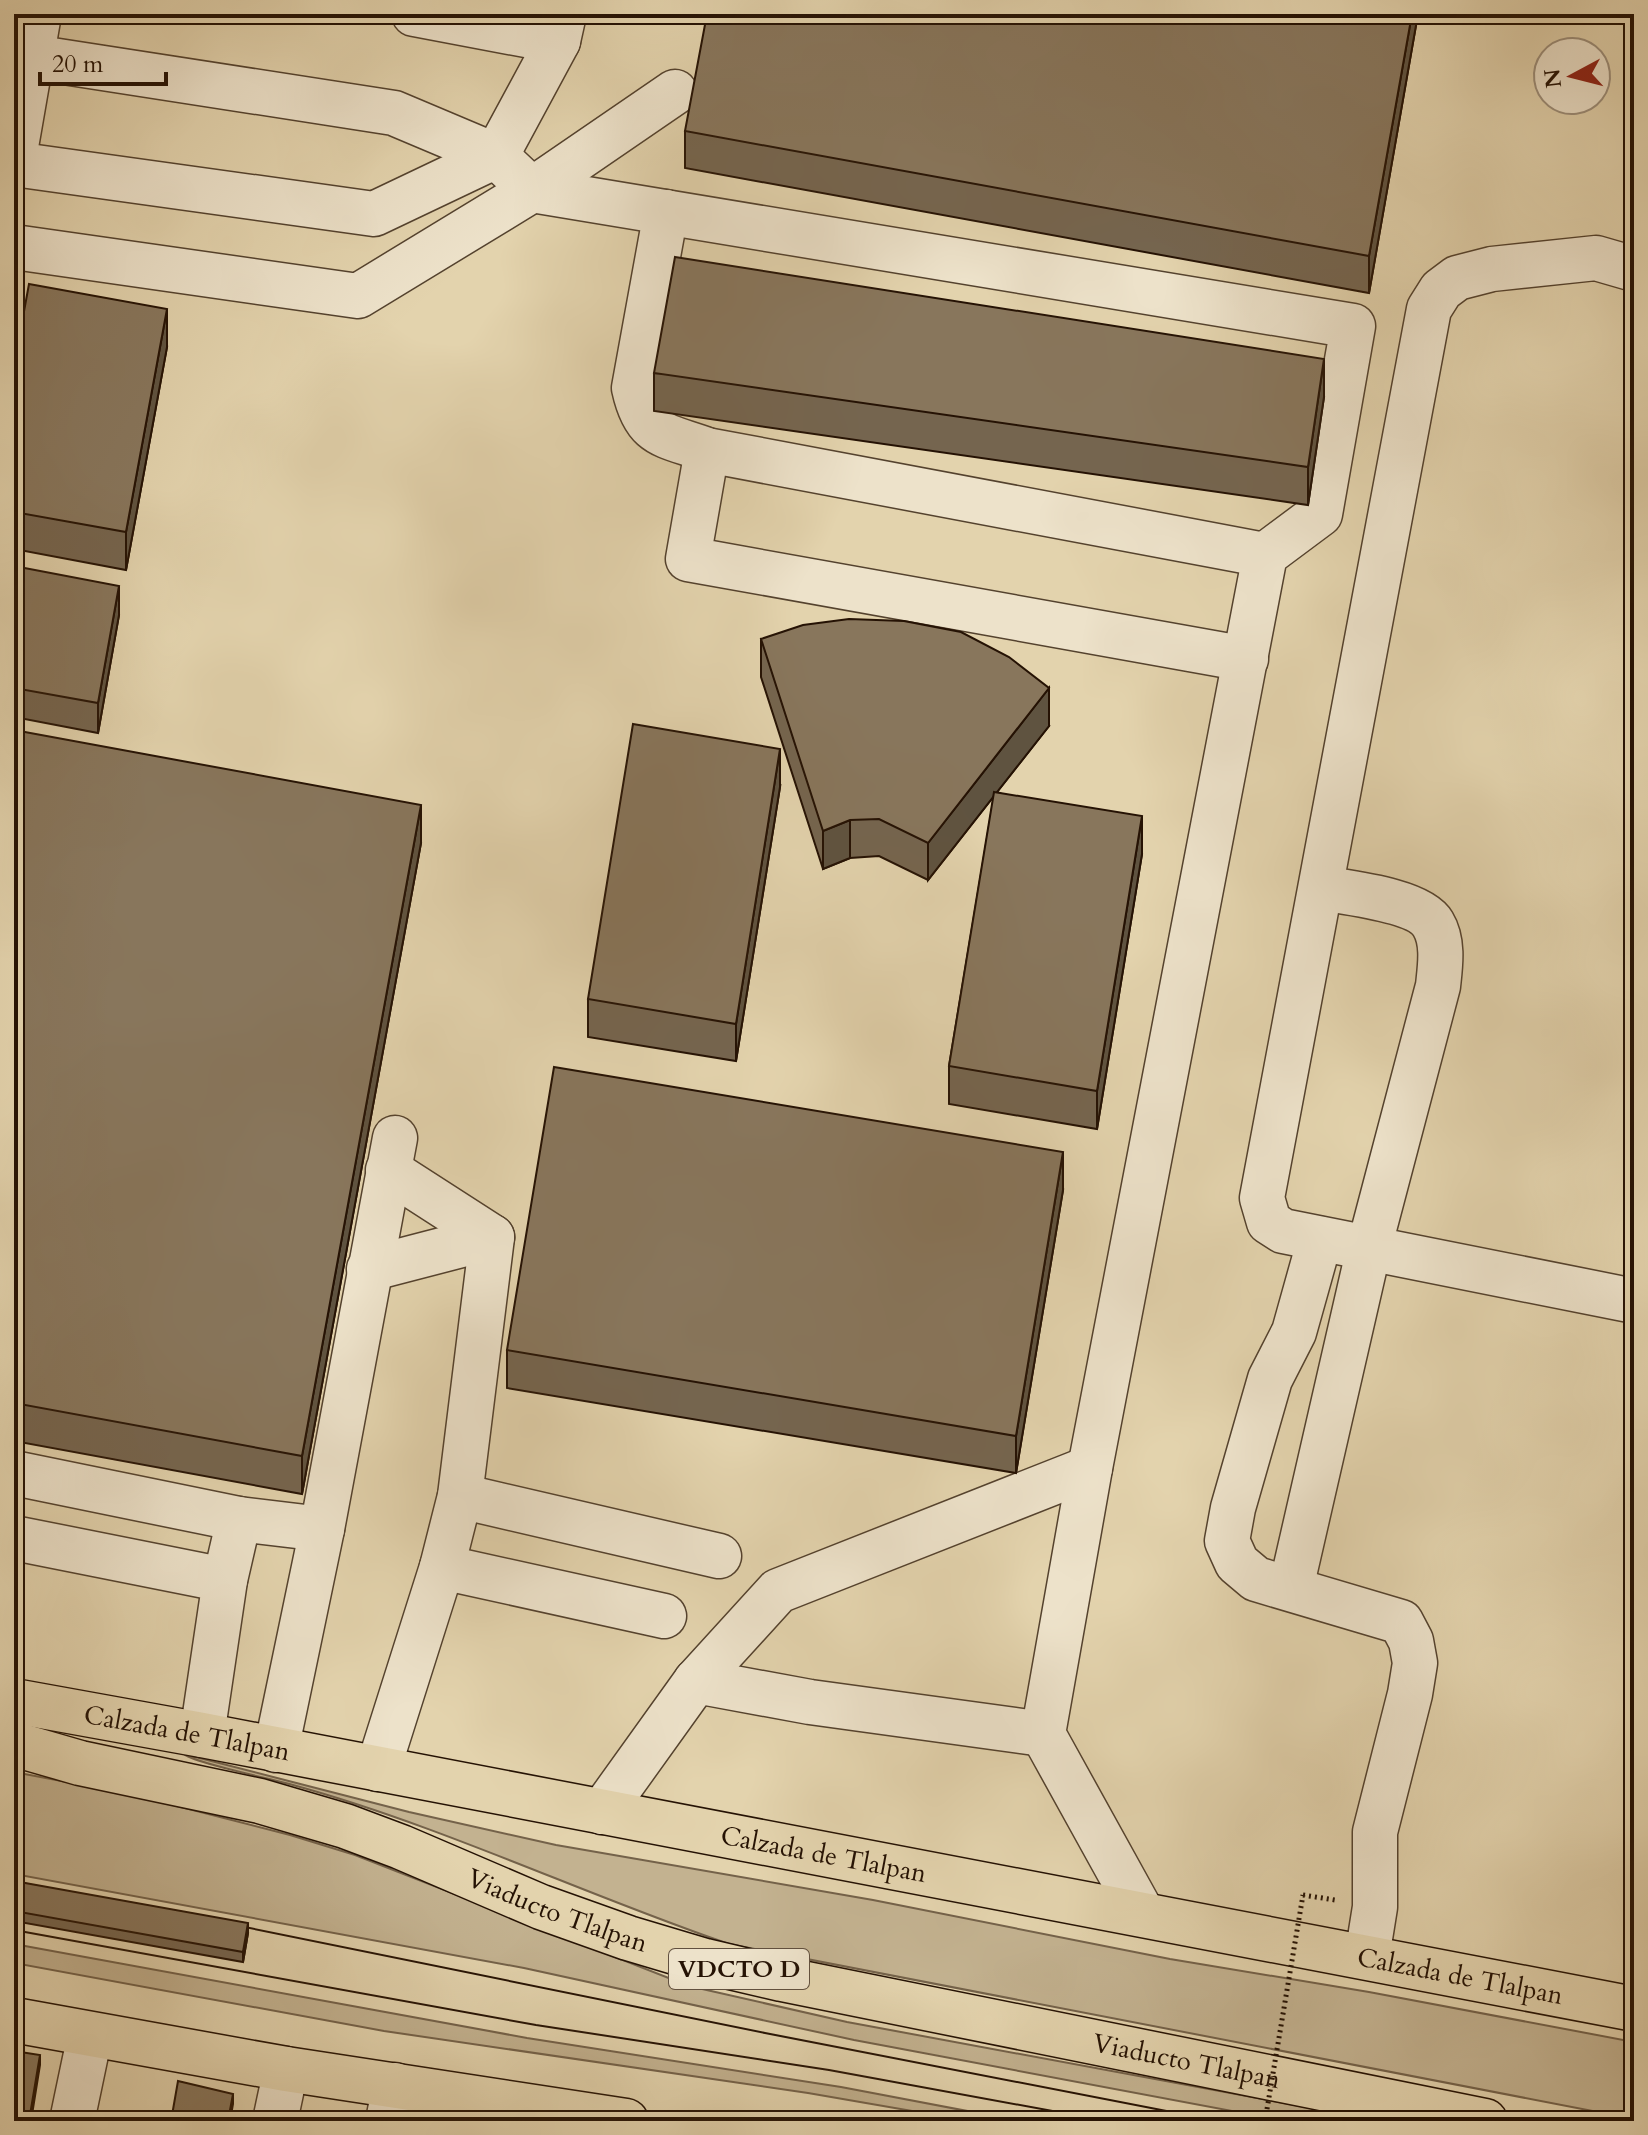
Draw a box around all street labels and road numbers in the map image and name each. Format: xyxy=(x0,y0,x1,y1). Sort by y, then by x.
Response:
street label: Calzada de Tlalpan xyxy=(81,1697,293,1770)
street label: Calzada de Tlalpan xyxy=(718,1818,930,1891)
street label: Viaducto Tlalpan xyxy=(462,1860,652,1961)
street label: Calzada de Tlalpan xyxy=(1354,1939,1566,2013)
road number: VDCTO D xyxy=(669,1949,809,1989)
street label: Viaducto Tlalpan xyxy=(1090,2025,1284,2097)

